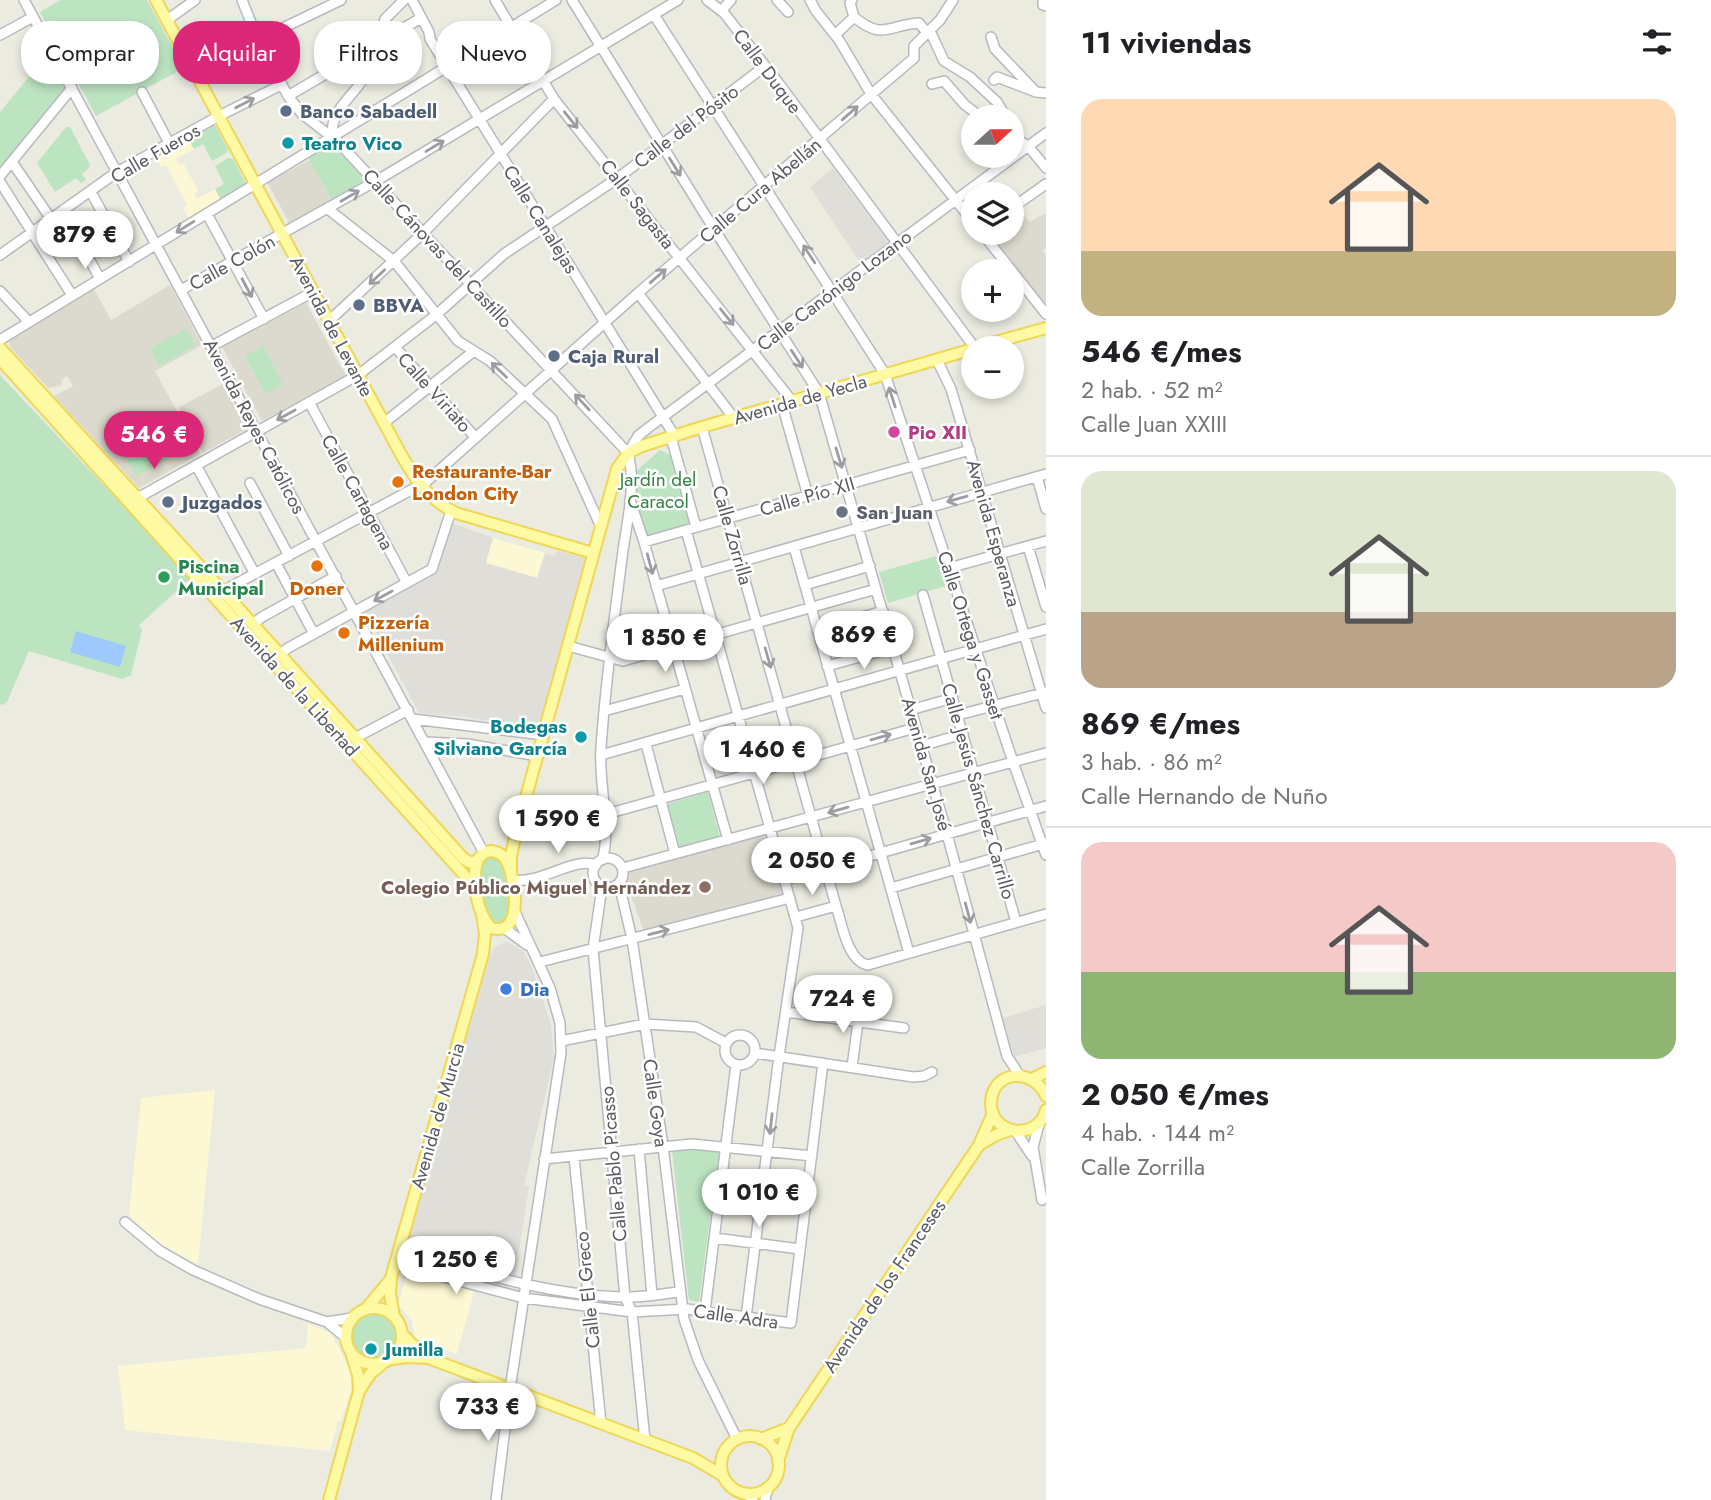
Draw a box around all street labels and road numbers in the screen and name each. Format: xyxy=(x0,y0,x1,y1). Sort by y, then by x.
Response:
street label: Calle Duque xyxy=(727,23,809,119)
street label: Calle del Pósito xyxy=(628,78,744,175)
street label: Calle Fueros xyxy=(105,117,205,190)
street label: Calle Cura Abellán xyxy=(693,131,827,250)
street label: Calle Sagasta xyxy=(594,154,681,255)
street label: Calle Canalejas xyxy=(496,160,585,279)
street label: Calle Cánovas del Castillo xyxy=(357,163,519,334)
street label: Calle Canónigo Lozano xyxy=(751,223,917,358)
street label: Calle Colón xyxy=(184,228,280,297)
street label: Avenida de Levante xyxy=(283,251,380,402)
street label: Avenida Reyes Católicos xyxy=(197,334,312,519)
street label: Calle Viriato xyxy=(391,346,478,438)
street label: Avenida de Yecla xyxy=(730,368,870,431)
street label: Calle Cartagena xyxy=(315,430,401,555)
street label: Avenida Esperanza xyxy=(960,456,1027,610)
street label: Calle Pío XII xyxy=(756,470,858,523)
street label: Calle Zorrilla xyxy=(705,482,760,588)
street label: Calle Ortega y Gasset xyxy=(931,548,1011,723)
street label: Avenida de la Libertad xyxy=(224,610,365,763)
street label: Calle Jesús Sánchez Carrillo xyxy=(935,680,1022,902)
street label: Avenida San José xyxy=(895,694,959,834)
street label: Avenida de Murcia xyxy=(404,1040,471,1192)
street label: Calle Goya xyxy=(636,1057,675,1149)
street label: Calle Pablo Picasso xyxy=(593,1085,634,1243)
street label: Avenida de los Franceses xyxy=(816,1194,953,1378)
street label: Calle El Greco xyxy=(568,1230,607,1350)
street label: Calle Adra xyxy=(692,1297,780,1336)

